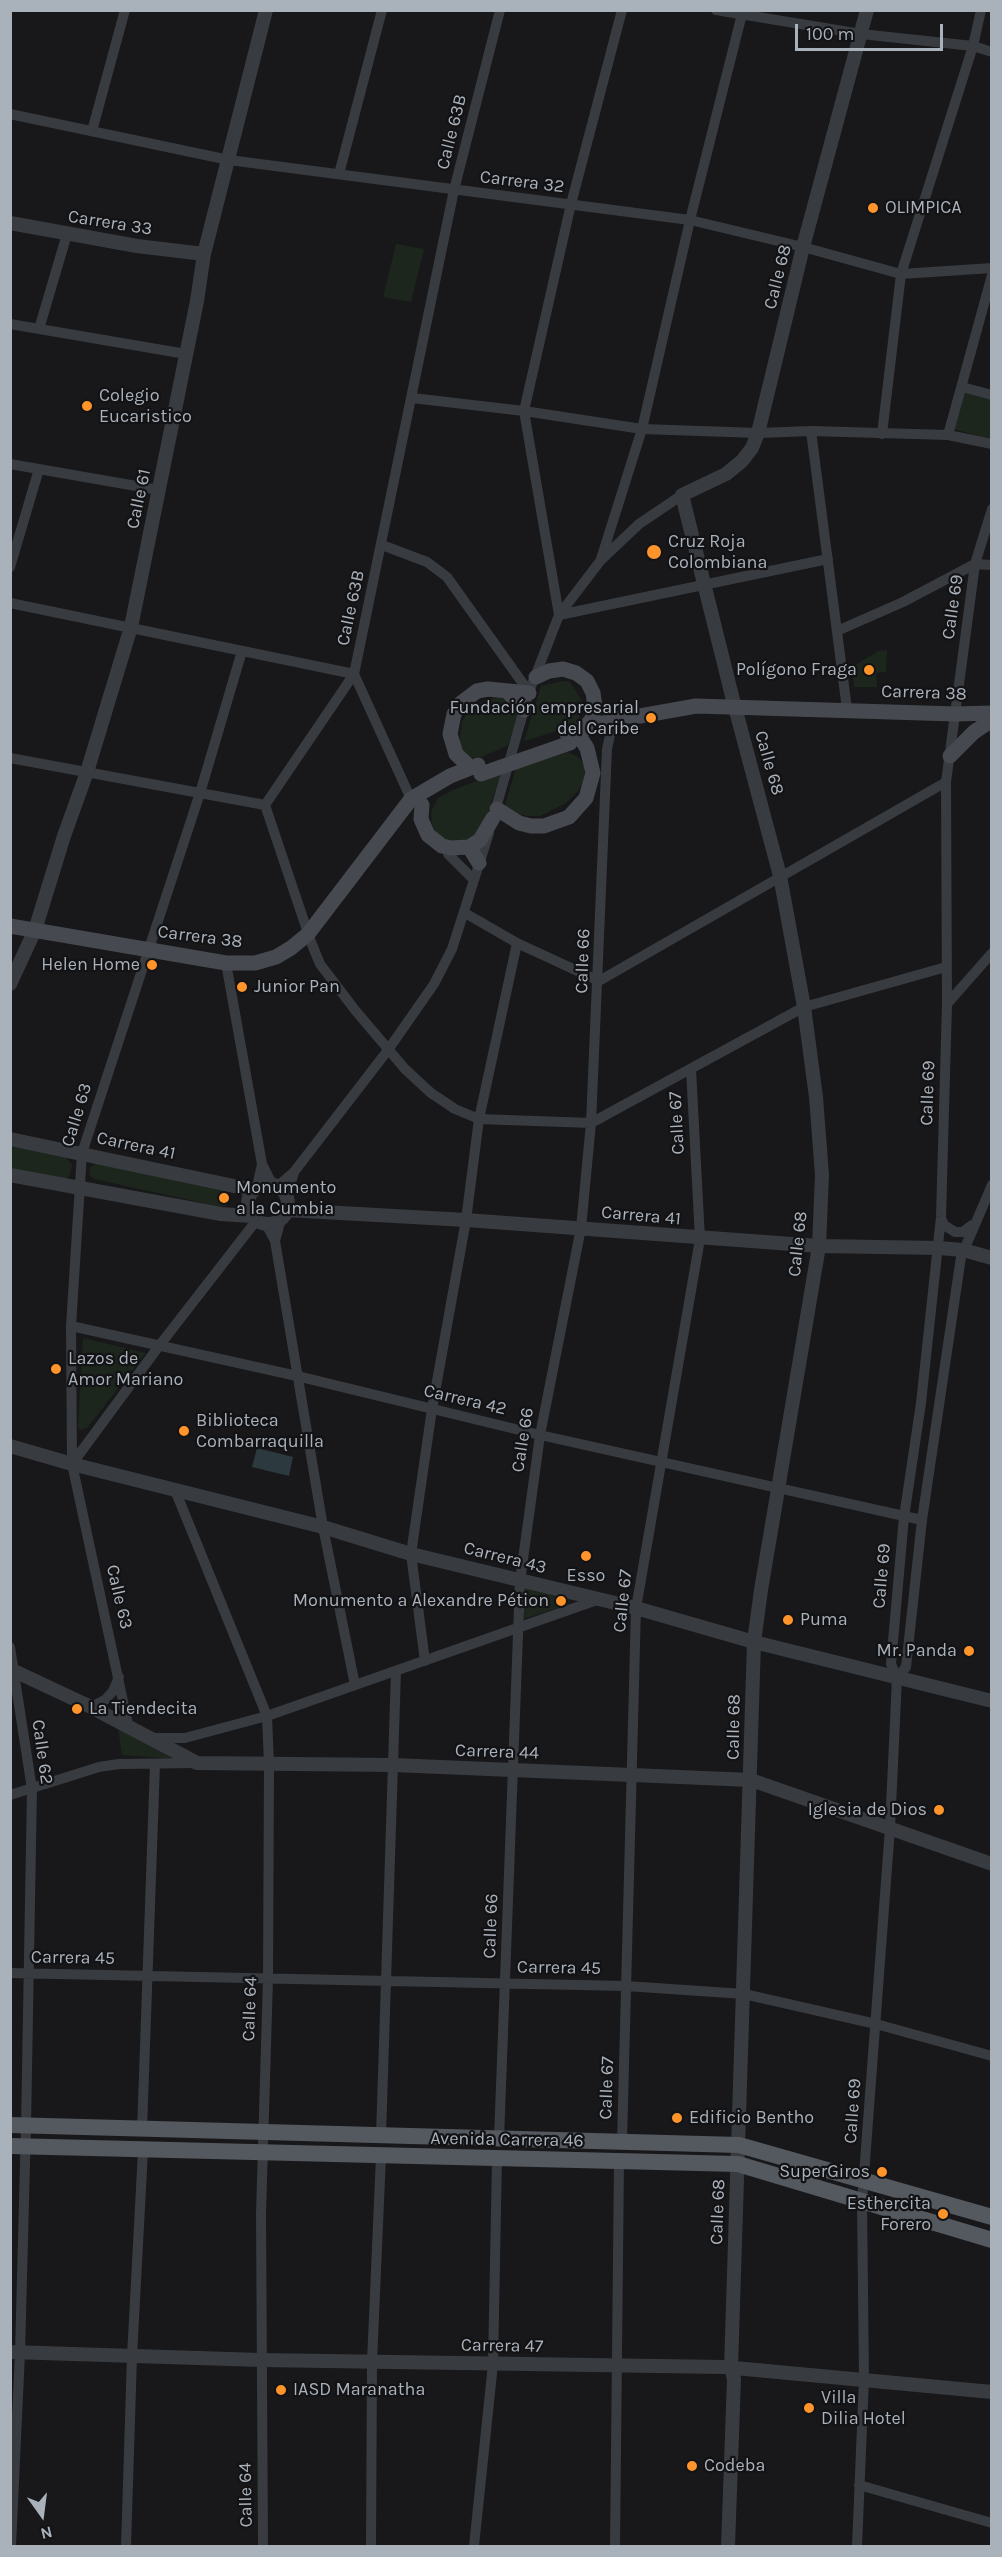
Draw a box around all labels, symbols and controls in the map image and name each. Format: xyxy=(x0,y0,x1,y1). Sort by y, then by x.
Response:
scale bar xyxy=(798,12,946,50)
text: 100 m xyxy=(806,23,854,45)
street label: Calle 63B xyxy=(432,92,472,172)
street label: Carrera 32 xyxy=(479,166,565,198)
place label: OLIMPICA xyxy=(885,197,962,219)
marker: OLIMPICA xyxy=(866,201,880,215)
street label: Carrera 33 xyxy=(66,206,154,240)
street label: Calle 68 xyxy=(760,242,796,312)
place label: Colegio Eucaristico xyxy=(99,385,192,428)
marker: Colegio Eucaristico xyxy=(80,399,94,413)
street label: Calle 61 xyxy=(122,467,156,531)
place label: Cruz Roja Colombiana xyxy=(668,531,767,574)
marker: Cruz Roja Colombiana xyxy=(645,543,663,561)
street label: Calle 63B xyxy=(332,568,370,648)
street label: Calle 69 xyxy=(938,573,968,641)
place label: Polígono Fraga xyxy=(736,659,857,681)
marker: Polígono Fraga xyxy=(862,663,876,677)
street label: Carrera 38 xyxy=(881,681,967,705)
place label: Fundación empresarial del Caribe xyxy=(449,697,639,740)
marker: Fundación empresarial del Caribe xyxy=(644,711,658,725)
street label: Calle 68 xyxy=(750,728,788,798)
street label: Carrera 38 xyxy=(156,921,244,953)
street label: Calle 66 xyxy=(571,928,595,994)
place label: Helen Home xyxy=(41,954,140,976)
marker: Helen Home xyxy=(145,958,159,972)
place label: Junior Pan xyxy=(254,976,340,998)
marker: Junior Pan xyxy=(235,980,249,994)
street label: Calle 69 xyxy=(916,1060,940,1126)
street label: Calle 63 xyxy=(57,1081,97,1149)
street label: Calle 67 xyxy=(665,1091,689,1155)
street label: Carrera 41 xyxy=(95,1127,177,1165)
place label: Monumento a la Cumbia xyxy=(236,1177,336,1220)
marker: Monumento a la Cumbia xyxy=(217,1191,231,1205)
street label: Carrera 41 xyxy=(600,1202,682,1230)
street label: Calle 68 xyxy=(784,1210,812,1278)
place label: Lazos de Amor Mariano xyxy=(68,1348,183,1390)
marker: Lazos de Amor Mariano xyxy=(49,1362,63,1376)
street label: Carrera 42 xyxy=(421,1380,509,1420)
street label: Calle 66 xyxy=(507,1406,539,1474)
place label: Biblioteca Combarraquilla xyxy=(196,1410,324,1452)
marker: Biblioteca Combarraquilla xyxy=(177,1424,191,1438)
street label: Carrera 43 xyxy=(461,1537,549,1579)
street label: Calle 69 xyxy=(868,1543,896,1609)
marker: Esso xyxy=(579,1549,593,1563)
street label: Calle 63 xyxy=(101,1563,137,1631)
place label: Esso xyxy=(567,1565,605,1587)
street label: Calle 67 xyxy=(609,1568,637,1634)
place label: Monumento a Alexandre Pétion xyxy=(293,1590,549,1612)
marker: Monumento a Alexandre Pétion xyxy=(554,1594,568,1608)
place label: Puma xyxy=(800,1609,848,1631)
marker: Puma xyxy=(781,1613,795,1627)
place label: Mr. Panda xyxy=(876,1640,957,1662)
marker: Mr. Panda xyxy=(962,1644,976,1658)
street label: Calle 68 xyxy=(723,1694,745,1760)
place label: La Tiendecita xyxy=(89,1698,197,1720)
marker: La Tiendecita xyxy=(70,1702,84,1716)
street label: Calle 62 xyxy=(27,1718,57,1786)
street label: Carrera 44 xyxy=(455,1740,539,1764)
place label: Iglesia de Dios xyxy=(808,1799,927,1821)
marker: Iglesia de Dios xyxy=(932,1803,946,1817)
street label: Calle 66 xyxy=(479,1893,503,1959)
street label: Carrera 45 xyxy=(31,1946,115,1970)
street label: Carrera 45 xyxy=(517,1956,601,1980)
street label: Calle 64 xyxy=(238,1976,262,2042)
street label: Calle 67 xyxy=(595,2056,619,2120)
street label: Calle 69 xyxy=(840,2078,866,2144)
place label: Edificio Bentho xyxy=(689,2107,814,2129)
marker: Edificio Bentho xyxy=(670,2111,684,2125)
street label: Avenida Carrera 46 xyxy=(430,2128,584,2152)
place label: SuperGiros xyxy=(779,2161,870,2183)
marker: SuperGiros xyxy=(875,2165,889,2179)
street label: Calle 68 xyxy=(706,2179,730,2245)
place label: Esthercita Forero xyxy=(847,2193,931,2236)
marker: Esthercita Forero xyxy=(936,2207,950,2221)
street label: Carrera 47 xyxy=(461,2334,543,2358)
place label: IASD Maranatha xyxy=(293,2379,425,2401)
marker: IASD Maranatha xyxy=(274,2383,288,2397)
place label: Villa Dilia Hotel xyxy=(821,2387,906,2430)
marker: Villa Dilia Hotel xyxy=(802,2401,816,2415)
place label: Codeba xyxy=(704,2455,765,2477)
marker: Codeba xyxy=(685,2459,699,2473)
street label: Calle 64 xyxy=(235,2462,257,2528)
north arrow xyxy=(12,2485,72,2545)
text: N xyxy=(39,2522,54,2544)

